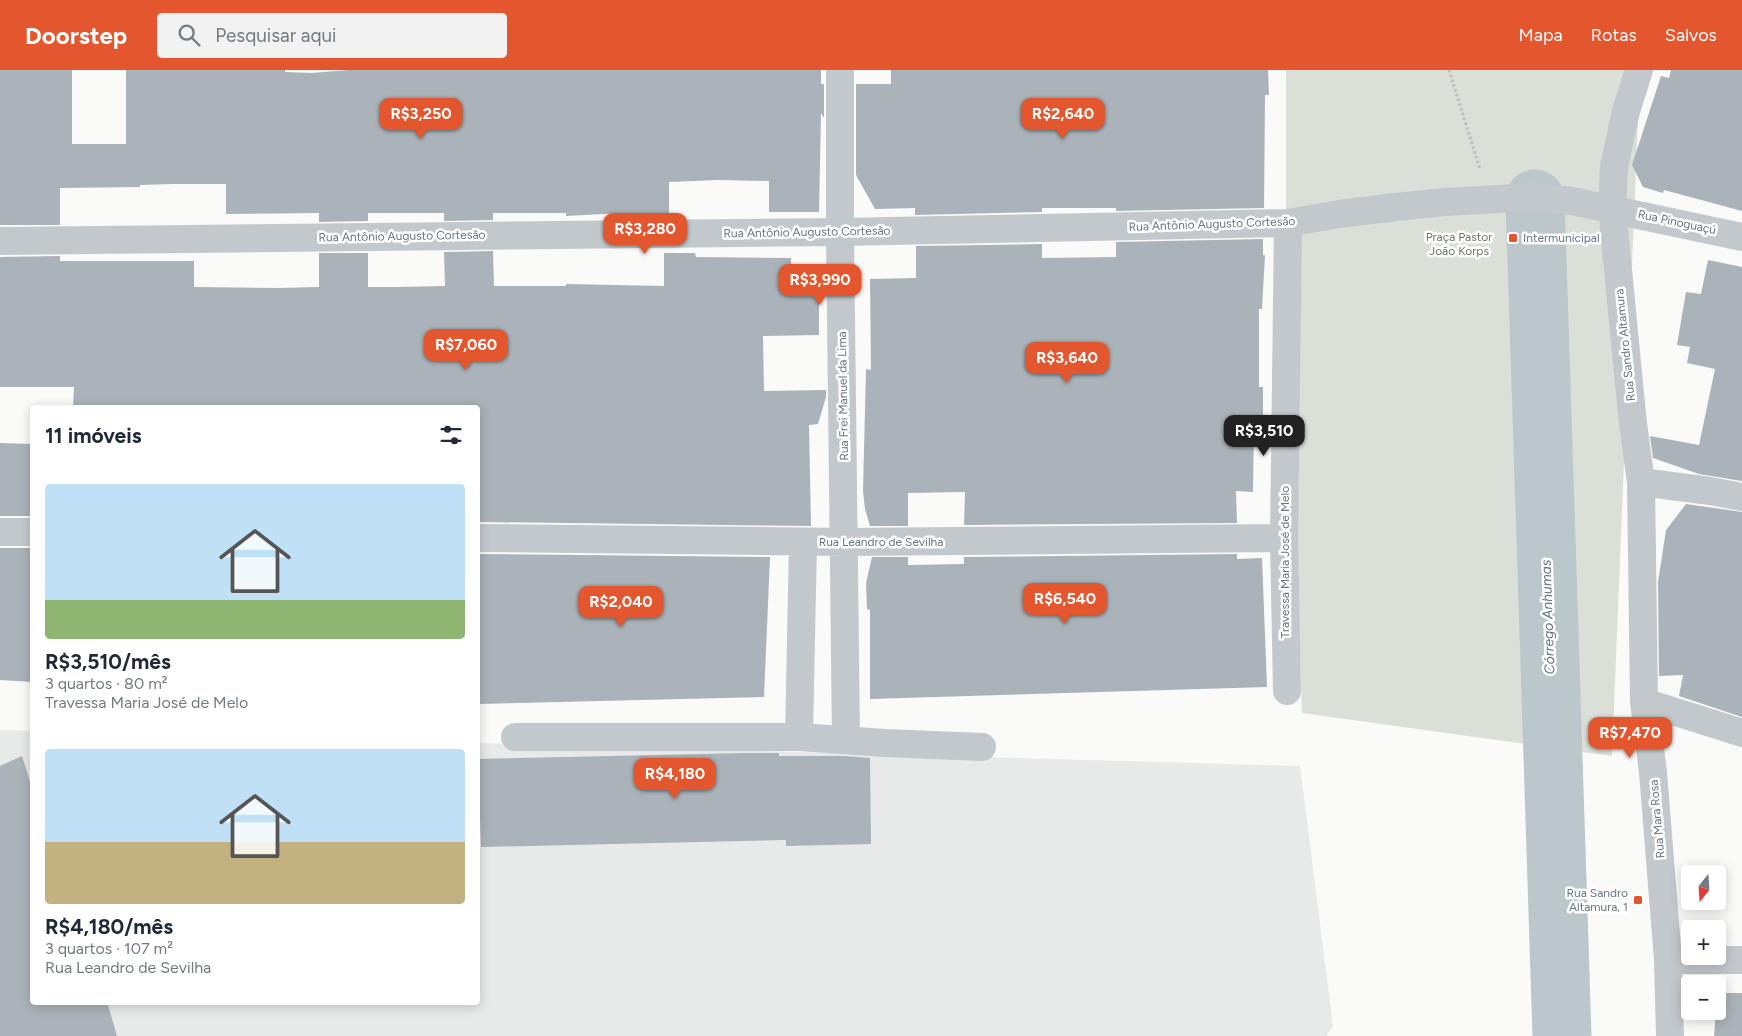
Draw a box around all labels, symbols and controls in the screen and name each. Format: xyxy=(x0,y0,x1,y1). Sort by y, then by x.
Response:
search box xyxy=(157,13,507,58)
text: Doorstep xyxy=(25,21,127,50)
icon: search xyxy=(175,21,203,49)
text: Pesquisar aqui xyxy=(215,24,337,47)
text: Mapa xyxy=(1519,24,1563,46)
text: Rotas xyxy=(1591,24,1637,46)
text: Salvos xyxy=(1665,24,1717,46)
pin: R$3,250 xyxy=(375,98,467,140)
pin: R$2,640 xyxy=(1017,98,1109,140)
text: R$3,250 xyxy=(390,104,452,123)
text: R$2,640 xyxy=(1032,104,1094,123)
street label: Rua Pinoguaçú xyxy=(1637,207,1717,237)
pin: R$3,280 xyxy=(599,212,691,255)
street label: Rua Antônio Augusto Cortesão xyxy=(1128,214,1296,234)
text: R$3,280 xyxy=(614,219,676,238)
street label: Rua Antônio Augusto Cortesão xyxy=(723,224,891,240)
street label: Rua Antônio Augusto Cortesão xyxy=(318,228,486,244)
park label: Praça Pastor João Korps xyxy=(1426,230,1492,258)
place label: Intermunicipal xyxy=(1523,231,1600,245)
marker: Intermunicipal xyxy=(1507,232,1519,244)
pin: R$3,990 xyxy=(774,264,866,306)
text: R$3,990 xyxy=(789,270,851,289)
street label: Rua Sandro Altamura xyxy=(1612,288,1638,402)
pin: R$7,060 xyxy=(420,328,512,371)
street label: Rua Frei Manuel da Lima xyxy=(835,331,851,461)
text: R$7,060 xyxy=(435,335,497,354)
pin: R$3,640 xyxy=(1021,342,1113,384)
text: R$3,640 xyxy=(1036,348,1098,367)
pin: R$3,510 xyxy=(1218,414,1310,457)
icon: filters xyxy=(437,421,465,449)
text: R$3,510 xyxy=(1235,421,1293,440)
text: 11 imóveis xyxy=(45,423,142,448)
street label: Travessa Maria José de Melo xyxy=(1278,486,1292,638)
icon: home xyxy=(210,516,300,606)
street label: Rua Leandro de Sevilha xyxy=(819,535,943,549)
water label: Córrego Anhumas xyxy=(1537,559,1558,675)
pin: R$6,540 xyxy=(1019,582,1111,625)
pin: R$2,040 xyxy=(575,586,667,628)
text: R$6,540 xyxy=(1034,589,1096,608)
text: R$2,040 xyxy=(589,592,653,611)
text: R$3,510/mês xyxy=(45,649,171,674)
text: 3 quartos · 80 m² xyxy=(45,674,168,693)
text: Travessa Maria José de Melo xyxy=(45,693,248,712)
pin: R$7,470 xyxy=(1584,716,1676,759)
text: R$7,470 xyxy=(1599,723,1661,742)
pin: R$4,180 xyxy=(629,758,721,800)
text: R$4,180 xyxy=(645,764,705,783)
street label: Rua Mara Rosa xyxy=(1647,779,1667,859)
icon: home xyxy=(210,781,300,871)
north arrow xyxy=(1681,865,1726,910)
map controls xyxy=(1681,865,1726,1020)
place label: Rua Sandro Altamura, 1 xyxy=(1566,886,1628,914)
marker: Rua Sandro Altamura, 1 xyxy=(1632,894,1644,906)
text: R$4,180/mês xyxy=(45,914,173,939)
button: + xyxy=(1681,920,1726,965)
text: 3 quartos · 107 m² xyxy=(45,939,173,958)
text: Rua Leandro de Sevilha xyxy=(45,958,211,977)
button: − xyxy=(1681,975,1726,1020)

